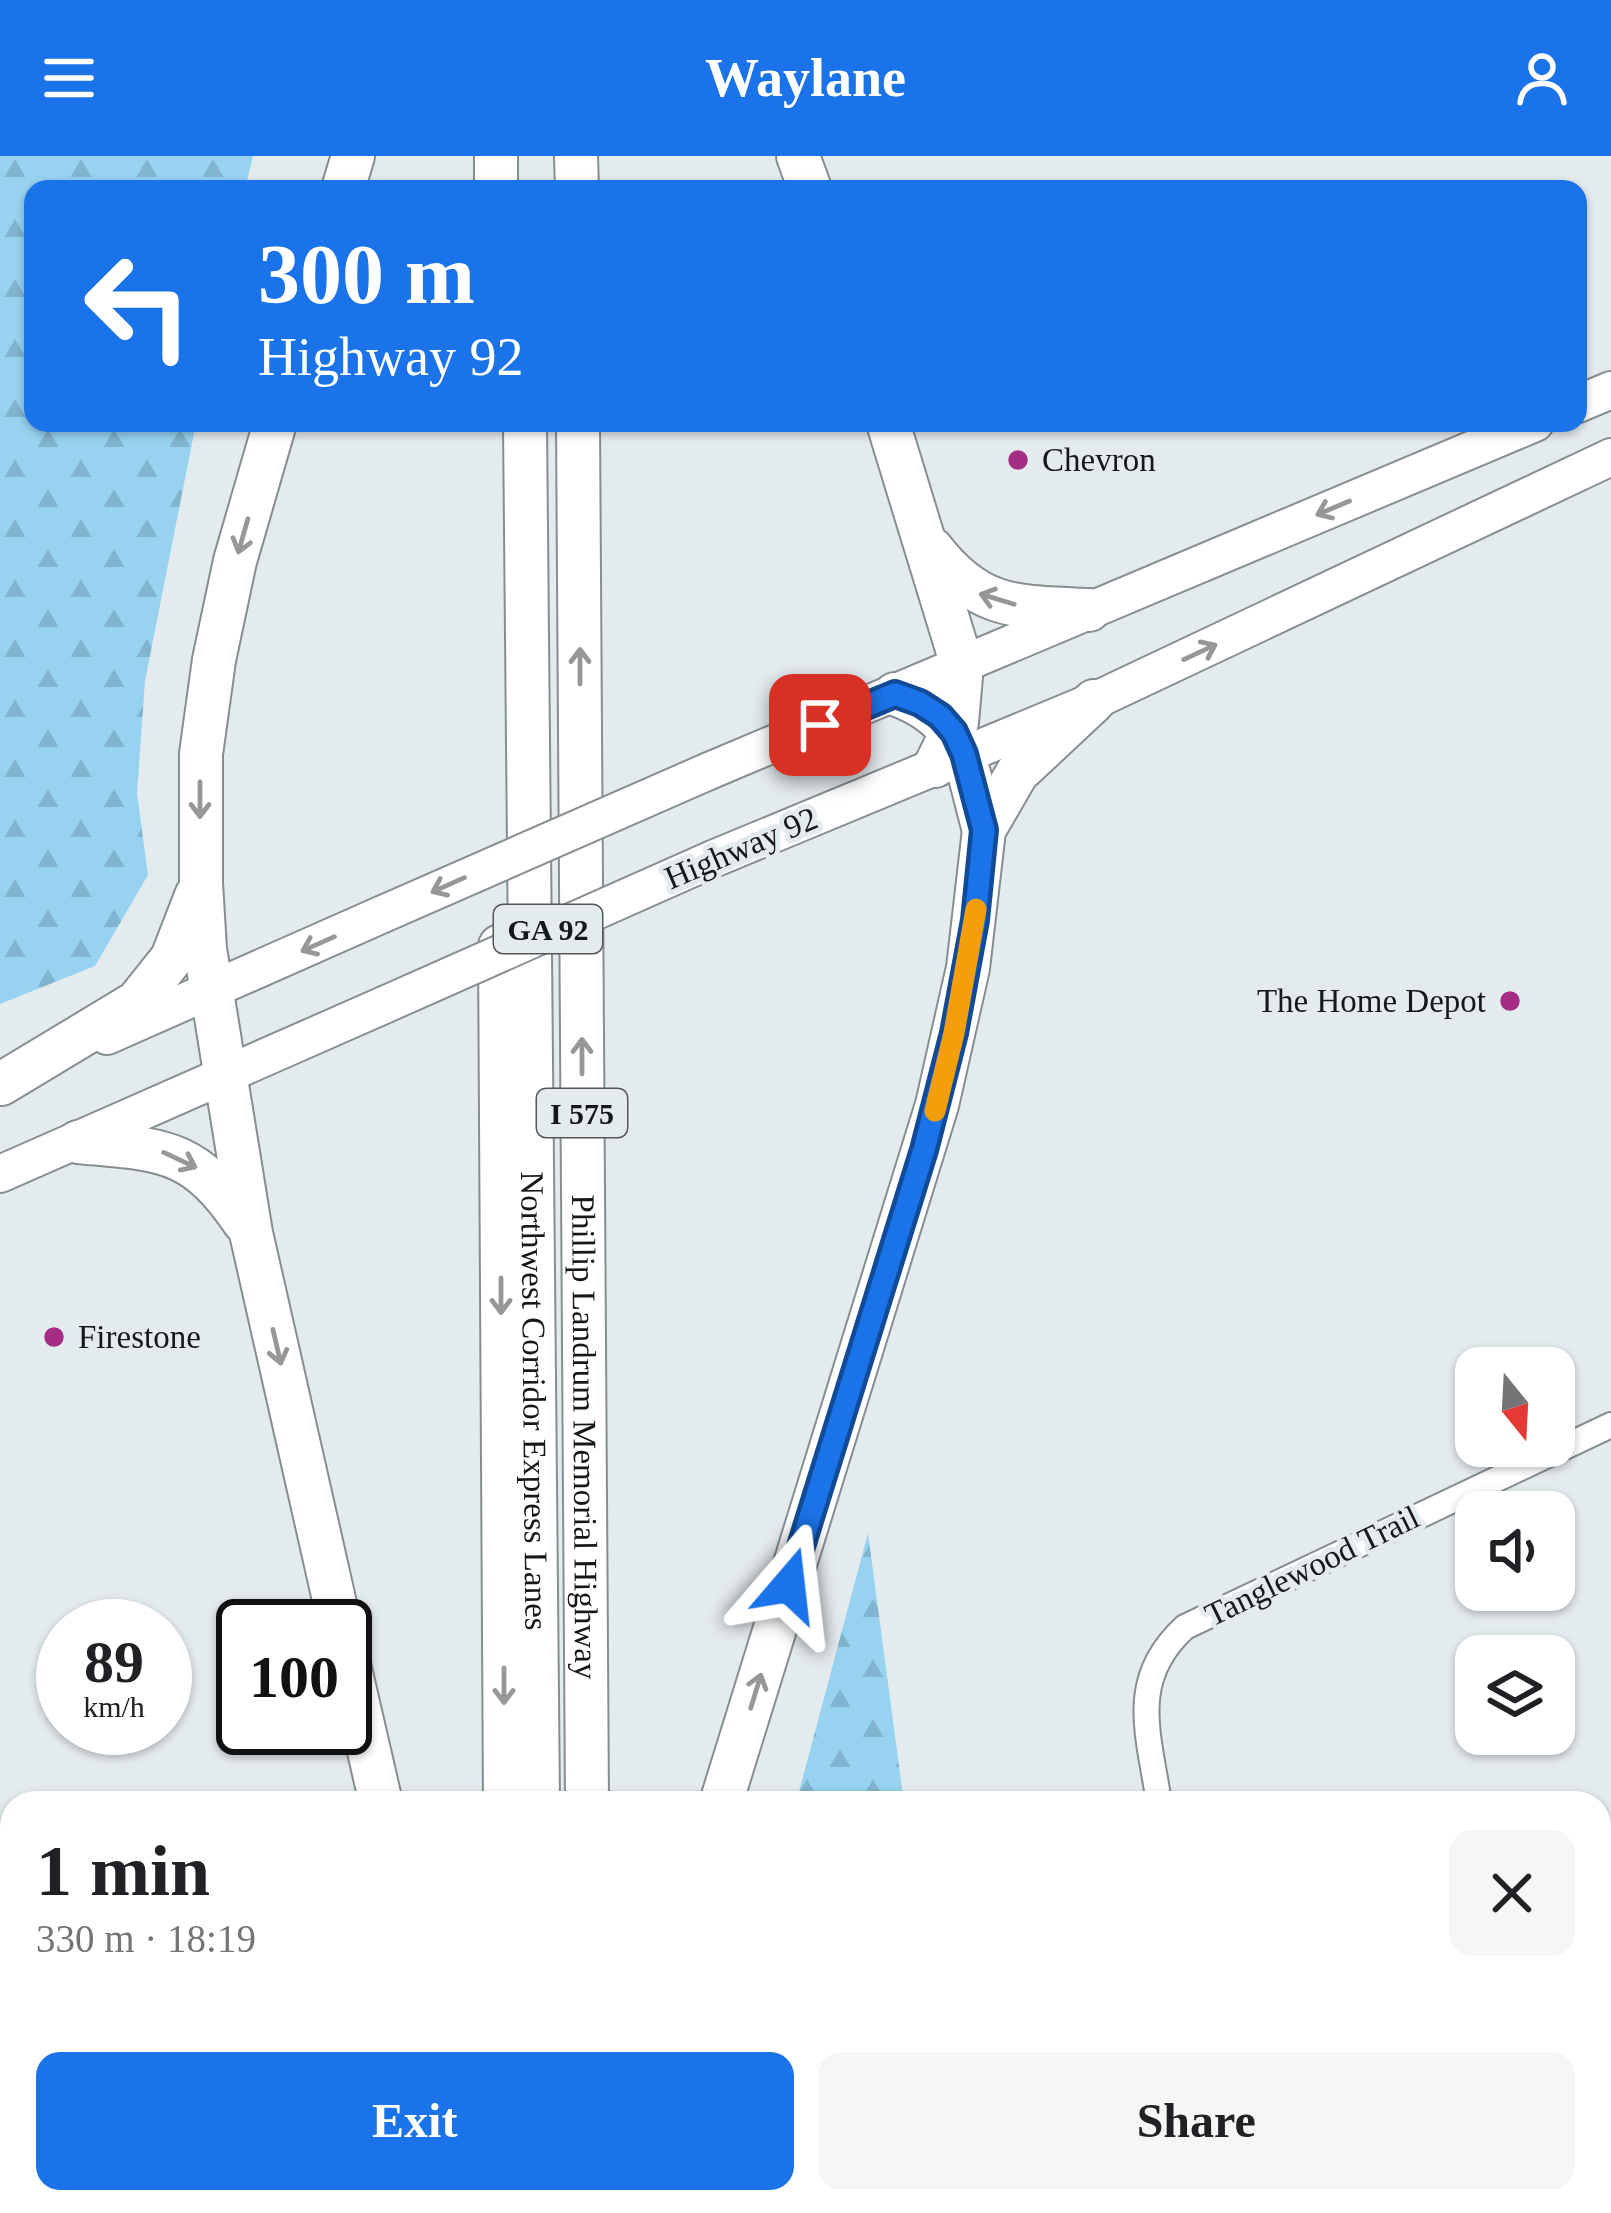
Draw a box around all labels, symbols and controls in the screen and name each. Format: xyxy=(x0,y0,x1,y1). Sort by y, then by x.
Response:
icon: menu xyxy=(36,45,102,111)
icon: person xyxy=(1509,45,1575,111)
text: Waylane xyxy=(705,48,906,108)
icon: left xyxy=(60,228,216,384)
text: 300 m xyxy=(258,228,475,321)
text: Highway 92 xyxy=(258,327,523,387)
place label: Chevron xyxy=(1042,442,1156,478)
marker: Chevron xyxy=(1005,447,1031,473)
one-way arrow xyxy=(1315,499,1352,520)
one-way arrow xyxy=(230,516,252,554)
one-way arrow xyxy=(978,587,1016,609)
one-way arrow xyxy=(1181,640,1217,662)
one-way arrow xyxy=(568,647,591,686)
pin xyxy=(769,674,871,776)
icon: arrive xyxy=(787,692,853,758)
one-way arrow xyxy=(189,780,211,819)
street label: Highway 92 xyxy=(659,800,823,896)
one-way arrow xyxy=(431,876,467,898)
road number: GA 92 xyxy=(494,905,602,953)
one-way arrow xyxy=(300,934,336,956)
place label: The Home Depot xyxy=(1257,983,1486,1019)
marker: The Home Depot xyxy=(1497,988,1523,1014)
one-way arrow xyxy=(571,1037,593,1076)
road number: I 575 xyxy=(537,1089,627,1137)
one-way arrow xyxy=(161,1150,197,1172)
street label: Northwest Corridor Express Lanes xyxy=(514,1171,554,1631)
street label: Phillip Landrum Memorial Highway xyxy=(565,1194,604,1680)
one-way arrow xyxy=(490,1276,513,1315)
place label: Firestone xyxy=(78,1319,201,1355)
marker: Firestone xyxy=(41,1324,67,1350)
one-way arrow xyxy=(267,1328,290,1366)
north arrow xyxy=(1455,1347,1575,1467)
map controls xyxy=(1455,1347,1575,1755)
button: sound xyxy=(1455,1491,1575,1611)
street label: Tanglewood Trail xyxy=(1199,1499,1425,1633)
position arrow xyxy=(726,1522,852,1648)
speed limit sign: 100 xyxy=(216,1599,372,1755)
text: 89 xyxy=(84,1629,144,1695)
button: layers xyxy=(1455,1635,1575,1755)
one-way arrow xyxy=(493,1666,515,1705)
one-way arrow xyxy=(746,1673,768,1711)
text: km/h xyxy=(83,1690,145,1723)
button: close xyxy=(1449,1830,1575,1956)
text: 1 min xyxy=(36,1831,210,1911)
text: 330 m · 18:19 xyxy=(36,1917,256,1960)
button: Exit xyxy=(36,2052,794,2190)
button: Share xyxy=(818,2052,1575,2190)

